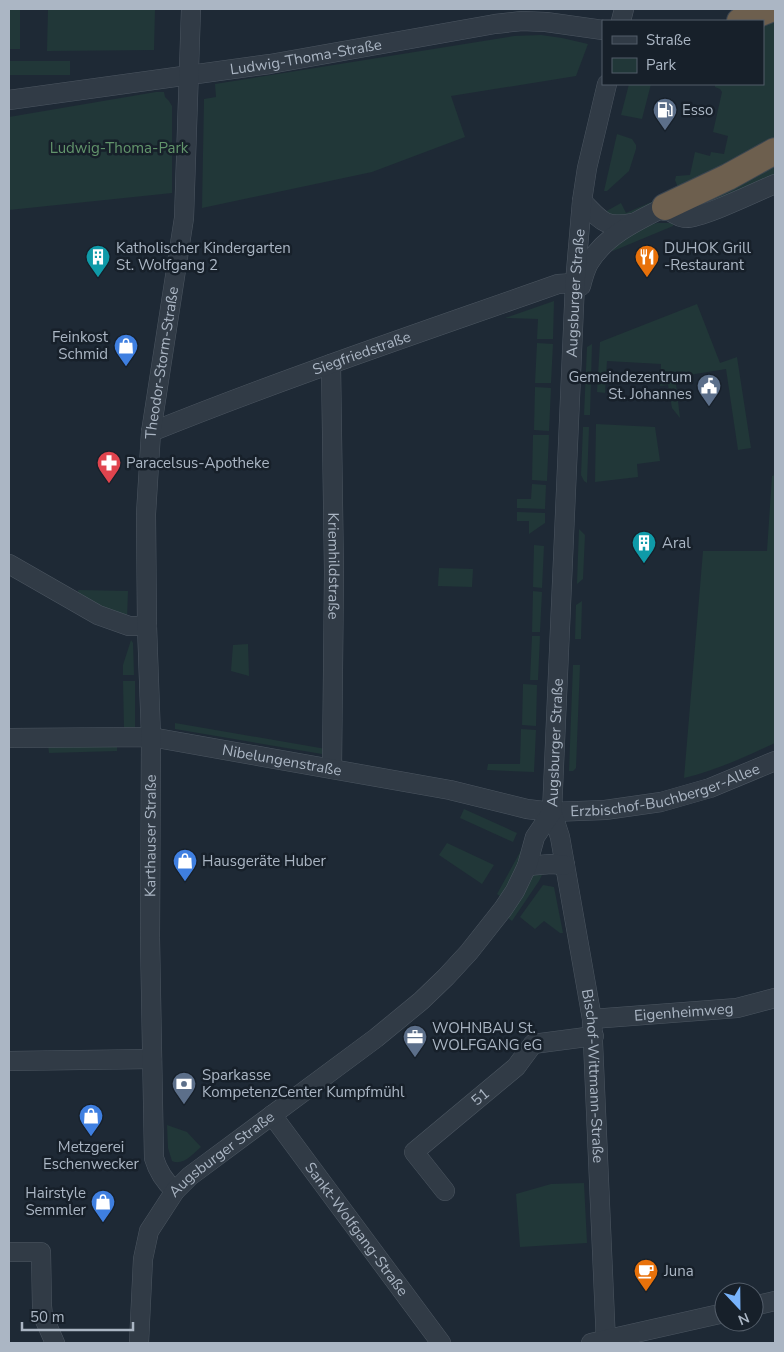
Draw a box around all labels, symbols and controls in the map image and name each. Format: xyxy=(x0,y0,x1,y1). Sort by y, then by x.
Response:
legend xyxy=(602,20,764,85)
text: Straße xyxy=(646,30,691,50)
street label: Ludwig-Thoma-Straße xyxy=(229,34,383,79)
text: Park xyxy=(646,55,676,75)
fuel station icon: Esso xyxy=(652,97,678,131)
place label: Esso xyxy=(682,100,713,120)
park label: Ludwig-Thoma-Park xyxy=(50,138,189,158)
street label: Augsburger Straße xyxy=(562,228,590,358)
place label: Katholischer Kindergarten St. Wolfgang 2 xyxy=(116,238,291,275)
place label: DUHOK Grill -Restaurant xyxy=(664,238,751,275)
building icon: Katholischer Kindergarten St. Wolfgang 2 xyxy=(85,244,111,278)
restaurant icon: DUHOK Grill -Restaurant xyxy=(634,244,660,278)
street label: Theodor-Storm-Straße xyxy=(141,285,183,440)
street label: Siegfriedstraße xyxy=(310,326,414,380)
place label: Feinkost Schmid xyxy=(52,327,109,364)
shop icon: Feinkost Schmid xyxy=(113,333,139,367)
place label: Gemeindezentrum St. Johannes xyxy=(568,367,692,404)
public building icon: Gemeindezentrum St. Johannes xyxy=(696,373,722,407)
pharmacy icon: Paracelsus-Apotheke xyxy=(96,450,122,484)
place label: Paracelsus-Apotheke xyxy=(126,453,269,473)
street label: Kriemhildstraße xyxy=(323,512,344,620)
building icon: Aral xyxy=(631,530,657,564)
place label: Aral xyxy=(662,533,691,553)
street label: Augsburger Straße xyxy=(542,678,568,807)
street label: Nibelungenstraße xyxy=(221,740,343,781)
street label: Erzbischof-Buchberger-Allee xyxy=(570,758,763,821)
street label: Karthauser Straße xyxy=(140,774,161,897)
shop icon: Hausgeräte Huber xyxy=(172,848,198,882)
place label: Hausgeräte Huber xyxy=(202,851,327,871)
street label: Bischof-Wittmann-Straße xyxy=(577,988,608,1163)
street label: Eigenheimweg xyxy=(633,998,734,1026)
place label: WOHNBAU St. WOLFGANG eG xyxy=(432,1018,542,1055)
office icon: WOHNBAU St. WOLFGANG eG xyxy=(402,1024,428,1058)
place label: Sparkasse KompetenzCenter Kumpfmühl xyxy=(202,1065,405,1102)
bank icon: Sparkasse KompetenzCenter Kumpfmühl xyxy=(171,1071,197,1105)
street label: 51 xyxy=(467,1083,494,1110)
shop icon: Metzgerei Eschenwecker xyxy=(78,1103,104,1137)
street label: Augsburger Straße xyxy=(165,1107,278,1201)
place label: Metzgerei Eschenwecker xyxy=(43,1137,140,1174)
street label: Sankt-Wolfgang-Straße xyxy=(300,1158,413,1300)
place label: Hairstyle Semmler xyxy=(25,1183,87,1220)
shop icon: Hairstyle Semmler xyxy=(90,1189,116,1223)
cafe icon: Juna xyxy=(633,1258,659,1292)
place label: Juna xyxy=(663,1261,694,1281)
north arrow xyxy=(714,1282,764,1332)
scale bar xyxy=(22,1300,134,1332)
text: 50 m xyxy=(30,1307,65,1327)
text: N xyxy=(735,1308,752,1329)

